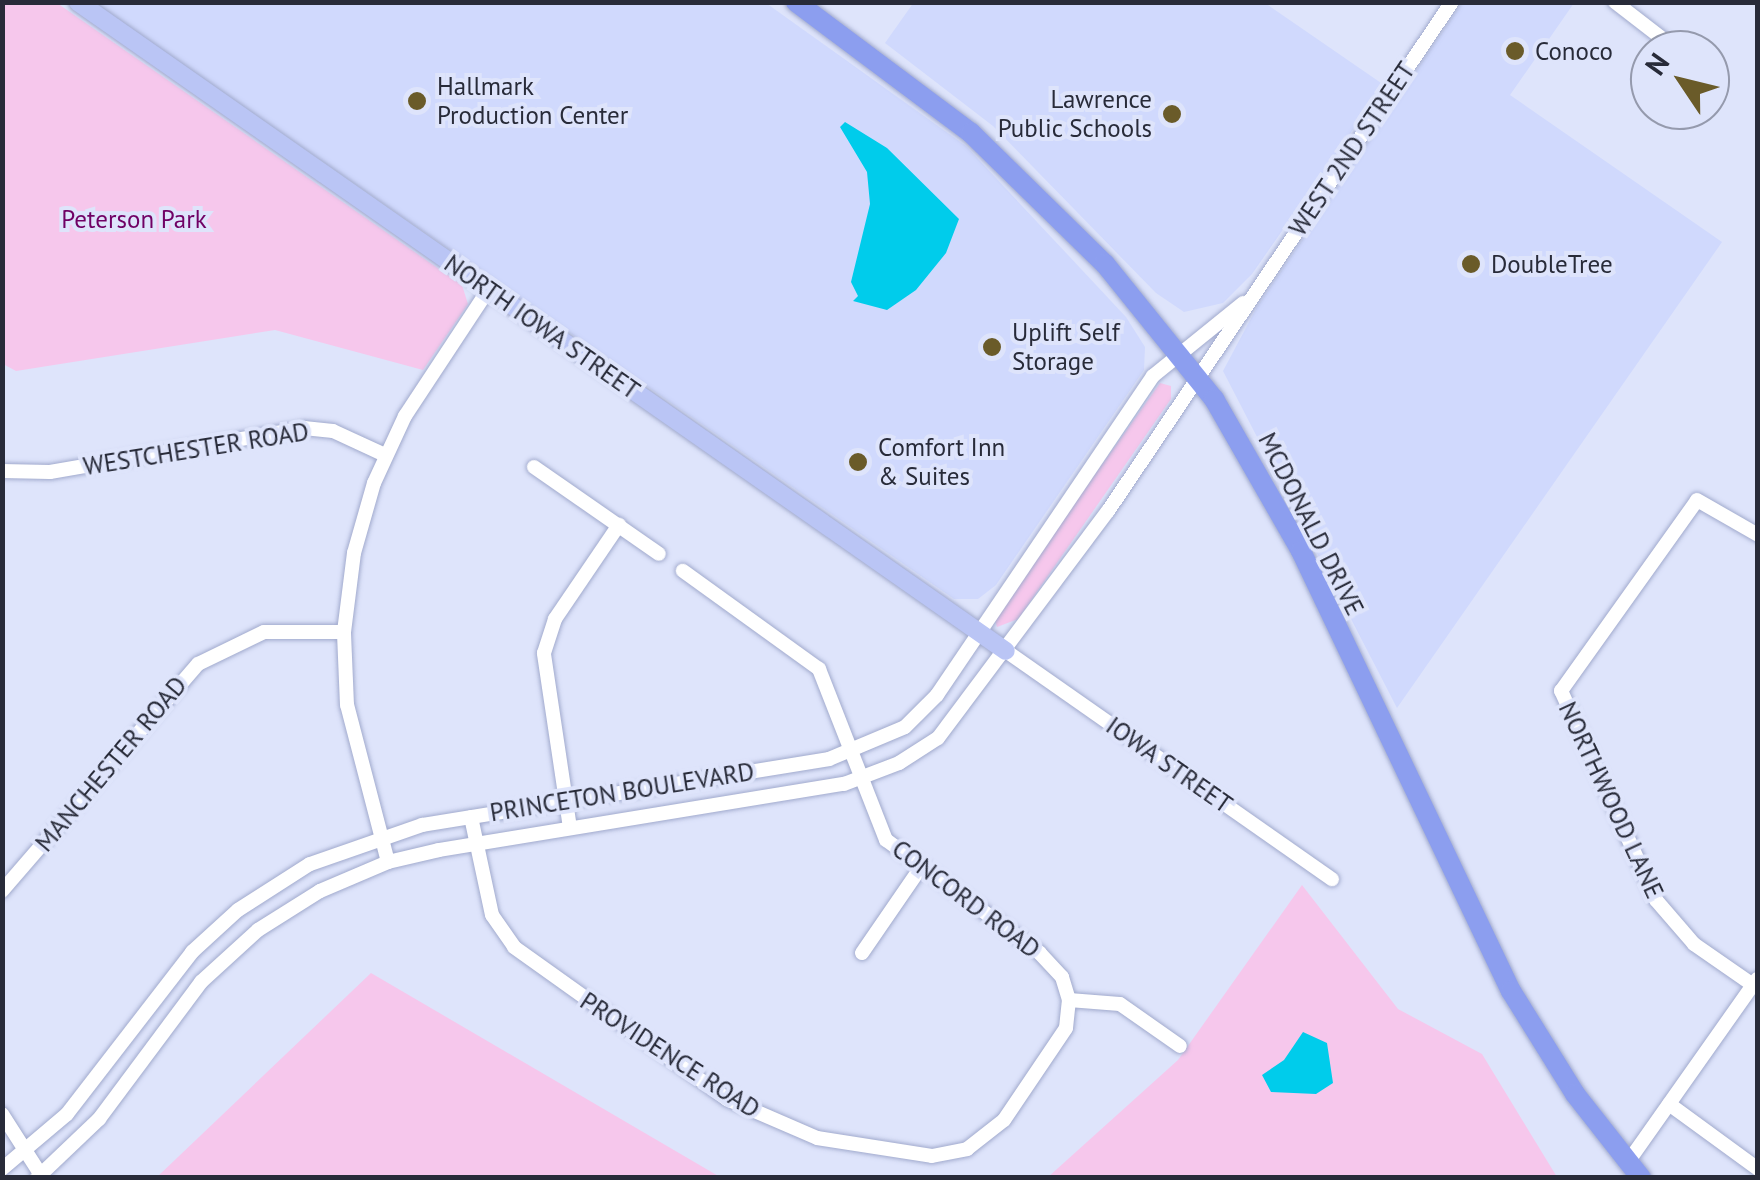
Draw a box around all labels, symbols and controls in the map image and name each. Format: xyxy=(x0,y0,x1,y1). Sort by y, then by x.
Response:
north arrow xyxy=(1630,30,1730,130)
place label: Conoco xyxy=(1535,36,1613,66)
marker: Conoco xyxy=(1504,40,1526,62)
text: N xyxy=(1636,46,1677,82)
street label: WEST 2ND STREET xyxy=(1282,56,1422,242)
place label: Hallmark Production Center xyxy=(437,72,628,131)
place label: Lawrence Public Schools xyxy=(997,85,1152,144)
marker: Hallmark Production Center xyxy=(406,90,428,112)
marker: Lawrence Public Schools xyxy=(1161,103,1183,125)
park label: Peterson Park xyxy=(61,204,207,234)
street label: NORTH IOWA STREET xyxy=(438,248,646,406)
place label: DoubleTree xyxy=(1491,249,1613,279)
marker: DoubleTree xyxy=(1460,253,1482,275)
place label: Uplift Self Storage xyxy=(1012,318,1120,377)
marker: Uplift Self Storage xyxy=(981,336,1003,358)
street label: WESTCHESTER ROAD xyxy=(81,416,311,482)
street label: MCDONALD DRIVE xyxy=(1252,428,1370,620)
place label: Comfort Inn & Suites xyxy=(878,433,1005,492)
marker: Comfort Inn & Suites xyxy=(847,451,869,473)
street label: MANCHESTER ROAD xyxy=(29,670,193,858)
street label: NORTHWOOD LANE xyxy=(1552,697,1670,903)
street label: IOWA STREET xyxy=(1100,710,1238,820)
street label: PRINCETON BOULEVARD xyxy=(488,756,756,828)
street label: CONCORD ROAD xyxy=(886,834,1046,964)
street label: PROVIDENCE ROAD xyxy=(575,986,765,1124)

